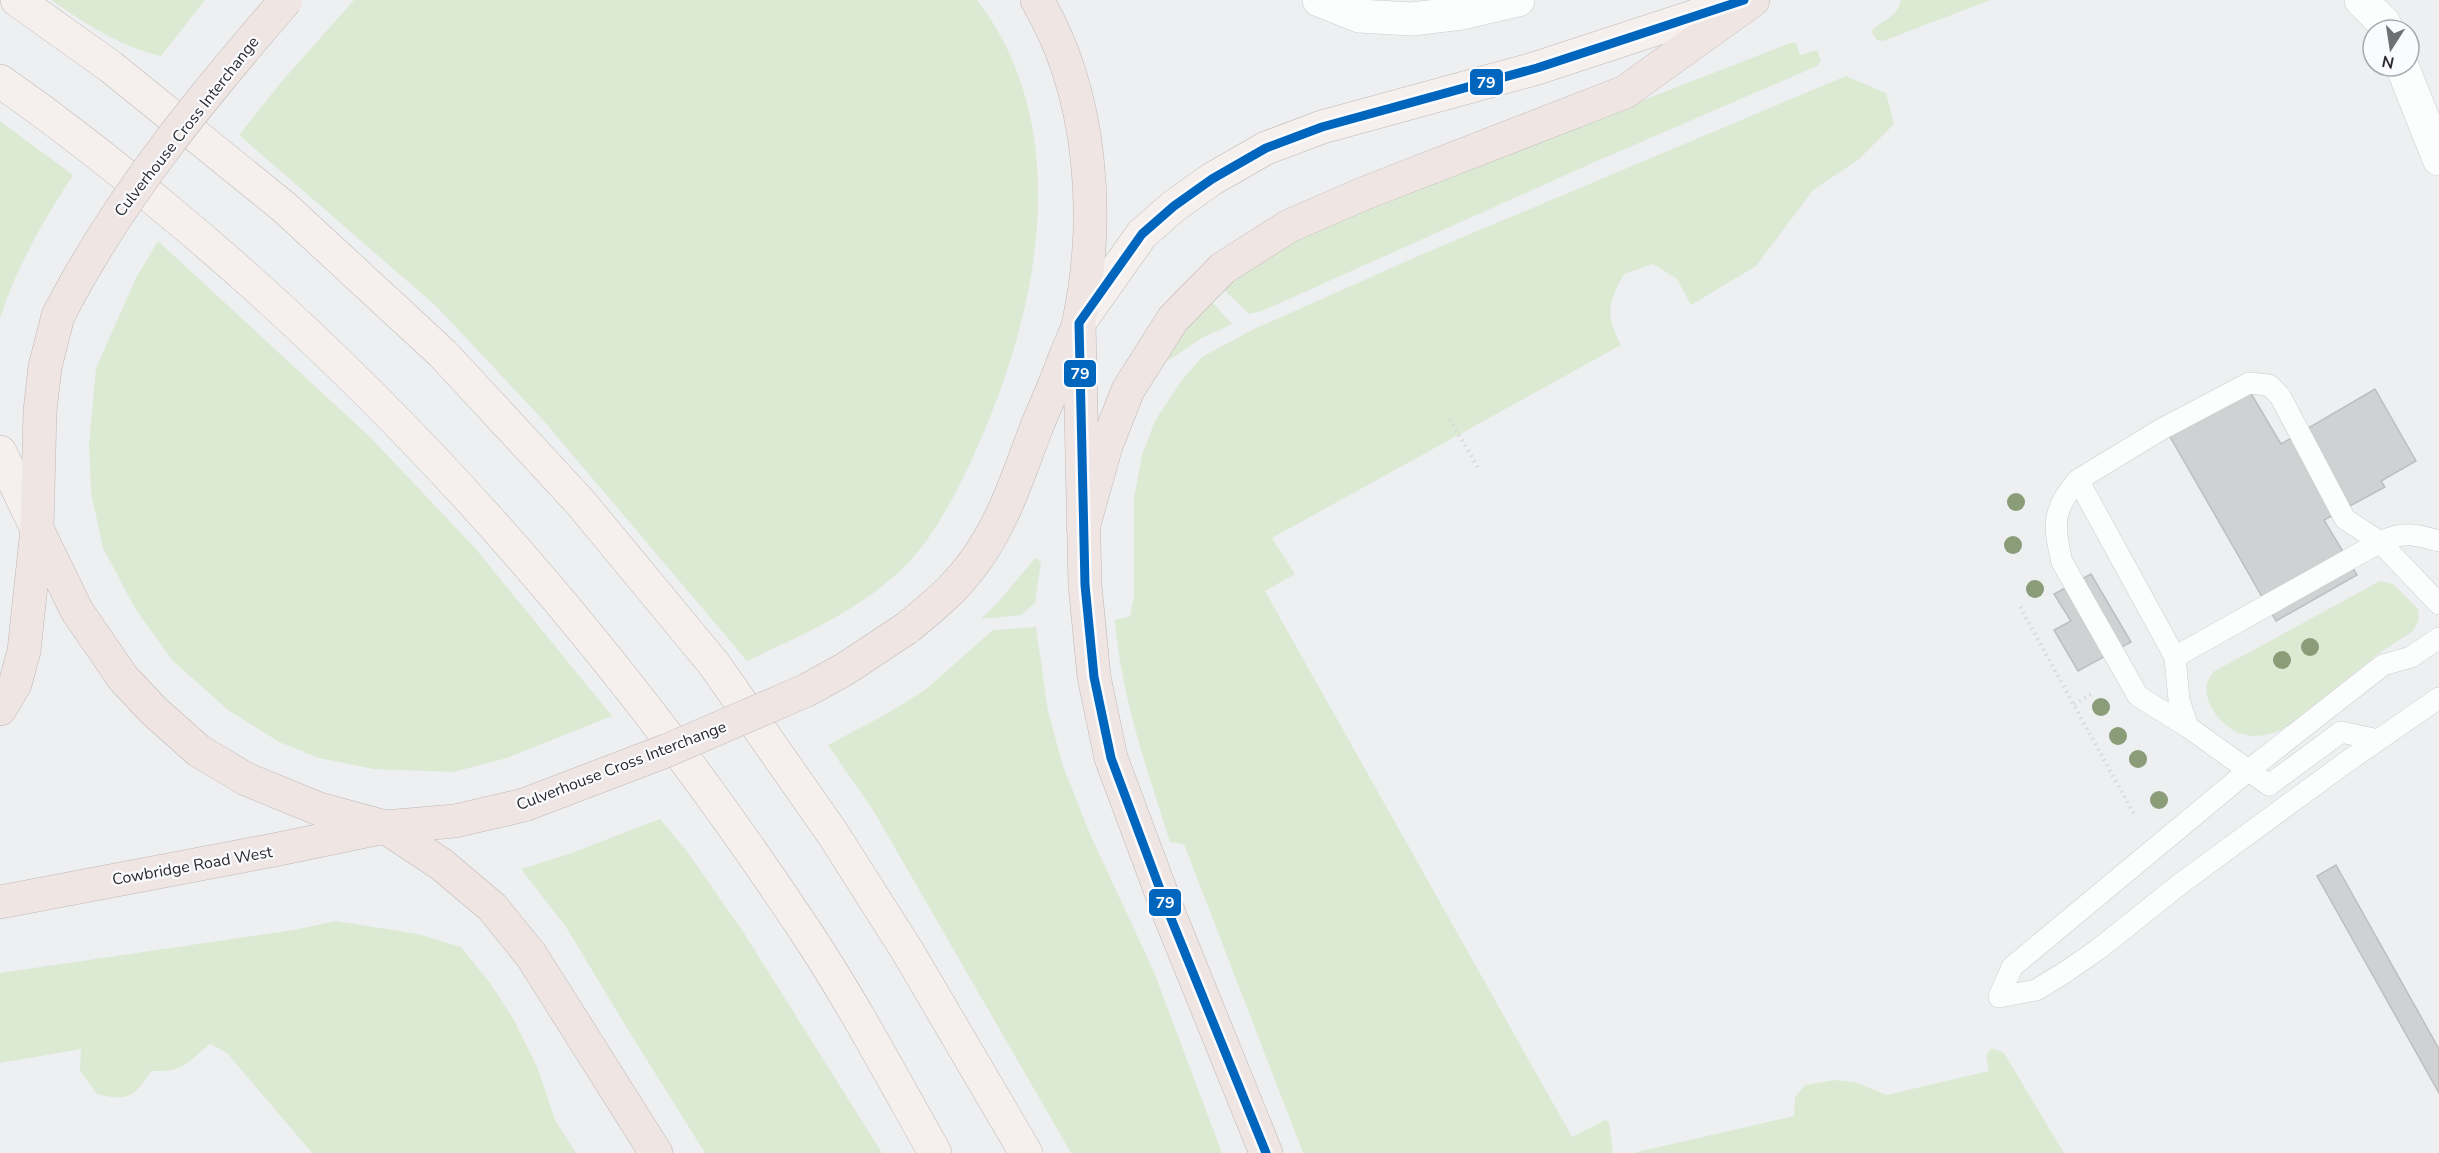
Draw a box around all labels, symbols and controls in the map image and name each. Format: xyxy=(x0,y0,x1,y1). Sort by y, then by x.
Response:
north arrow xyxy=(2361,18,2421,78)
street label: Culverhouse Cross Interchange xyxy=(109,32,264,221)
text: N xyxy=(2380,50,2396,74)
line badge: 79 xyxy=(1469,68,1504,96)
text: 79 xyxy=(1476,72,1496,94)
line badge: 79 xyxy=(1063,359,1097,388)
text: 79 xyxy=(1070,363,1090,385)
street label: Culverhouse Cross Interchange xyxy=(513,716,730,816)
street label: Cowbridge Road West xyxy=(110,841,274,891)
line badge: 79 xyxy=(1148,888,1182,917)
text: 79 xyxy=(1155,892,1175,914)

